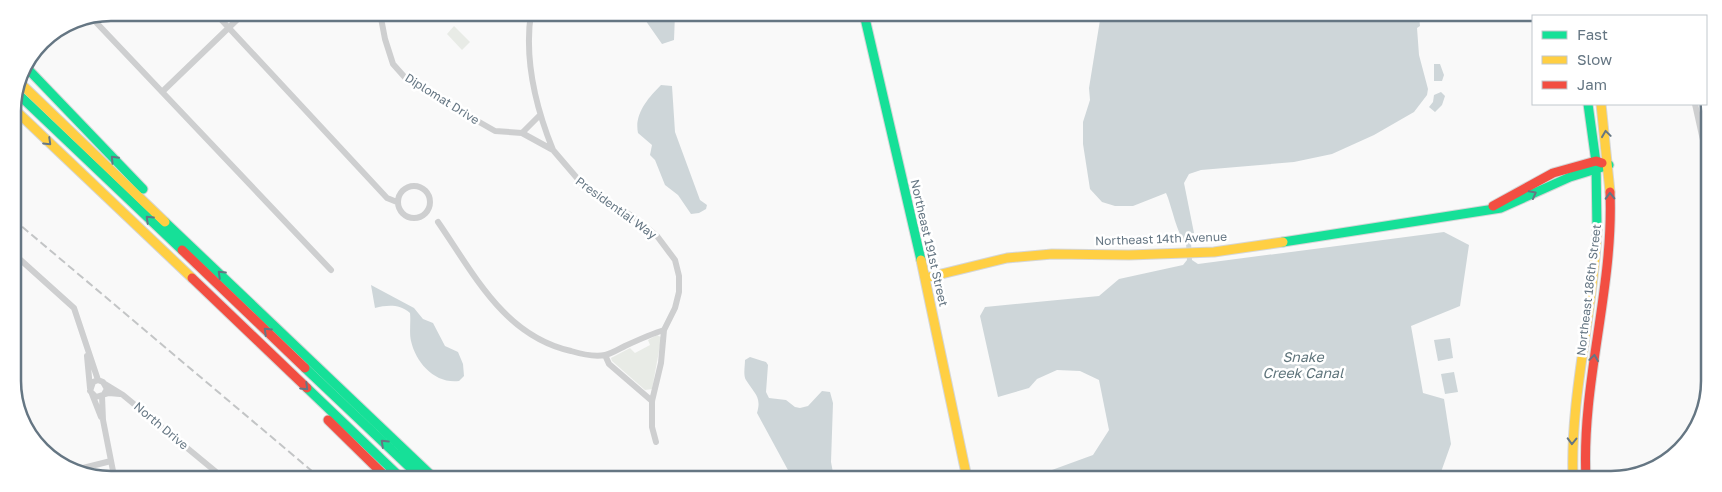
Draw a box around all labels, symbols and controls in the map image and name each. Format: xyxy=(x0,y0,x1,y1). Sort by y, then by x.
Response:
legend xyxy=(1532,15,1707,105)
text: Fast xyxy=(1577,25,1608,43)
text: Slow xyxy=(1577,50,1612,68)
street label: Diplomat Drive xyxy=(402,70,482,127)
text: Jam xyxy=(1577,75,1607,93)
one-way arrow xyxy=(1601,130,1612,138)
one-way arrow xyxy=(42,136,51,145)
one-way arrow xyxy=(111,156,120,165)
street label: Presidential Way xyxy=(573,173,660,242)
street label: Northeast 191st Street xyxy=(908,178,951,308)
one-way arrow xyxy=(1528,190,1537,200)
one-way arrow xyxy=(1605,191,1615,199)
one-way arrow xyxy=(145,216,154,225)
street label: Northeast 186th Street xyxy=(1573,223,1604,357)
street label: Northeast 14th Avenue xyxy=(1095,229,1227,248)
one-way arrow xyxy=(217,271,226,280)
one-way arrow xyxy=(263,328,272,337)
water label: Snake Creek Canal xyxy=(1263,348,1344,381)
one-way arrow xyxy=(1588,353,1599,361)
one-way arrow xyxy=(299,381,308,390)
street label: North Drive xyxy=(131,399,192,453)
one-way arrow xyxy=(1567,437,1577,445)
one-way arrow xyxy=(381,440,390,449)

